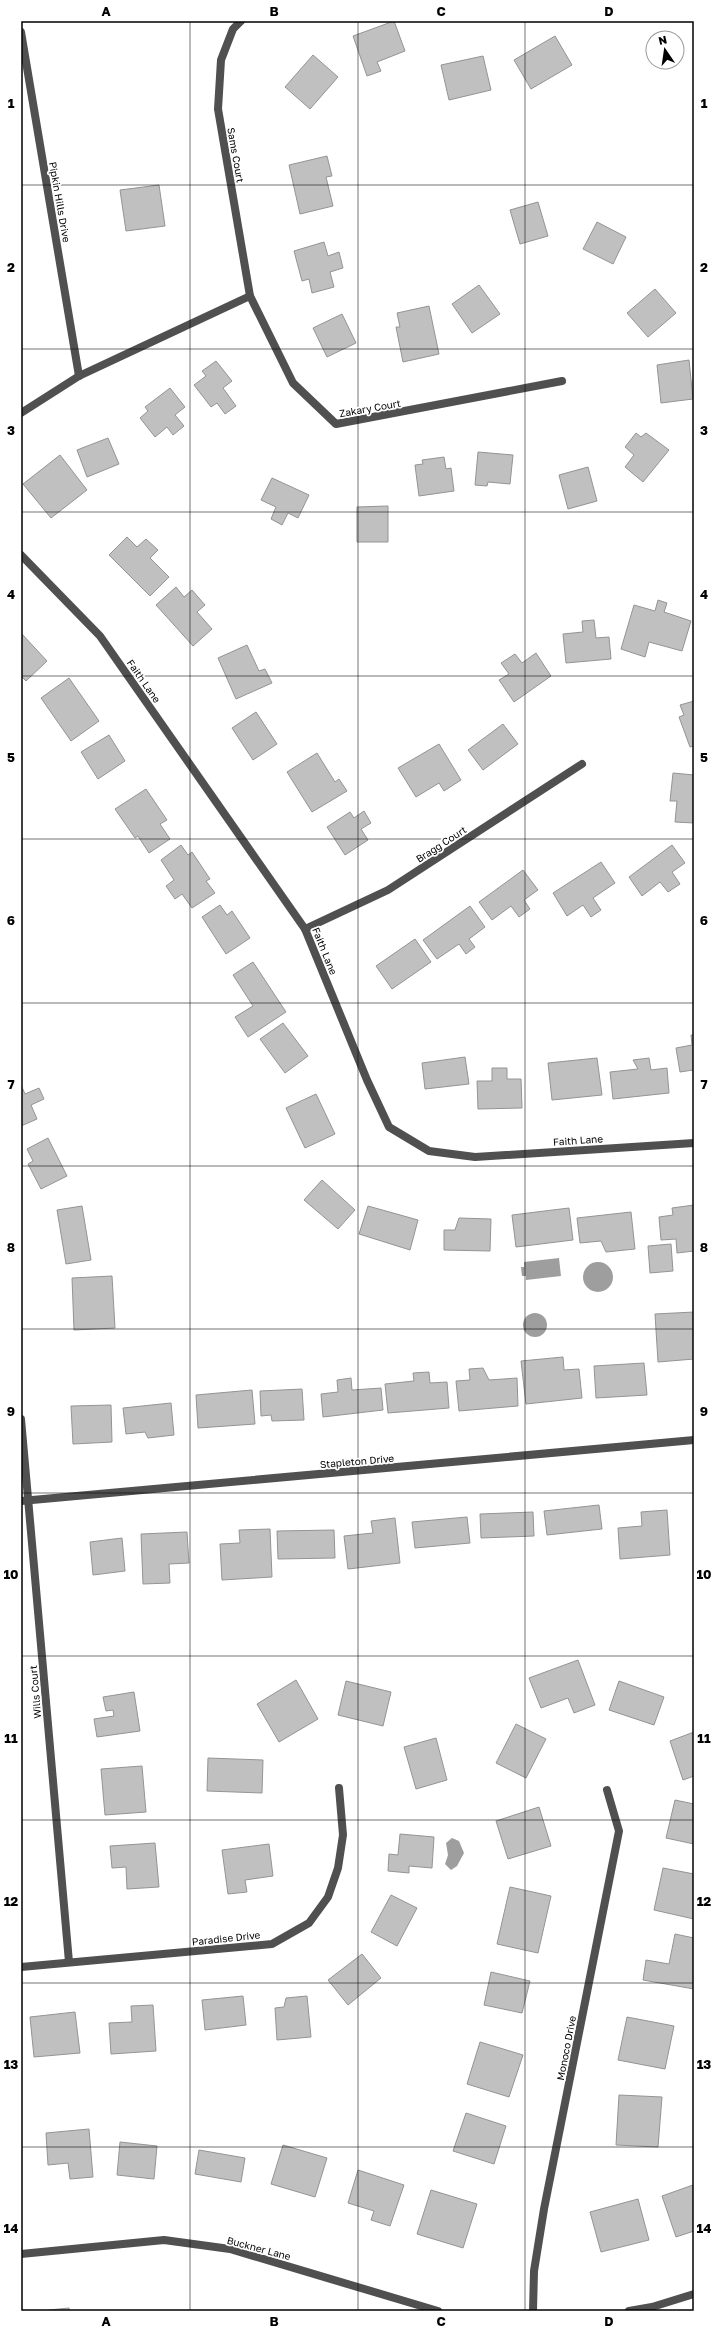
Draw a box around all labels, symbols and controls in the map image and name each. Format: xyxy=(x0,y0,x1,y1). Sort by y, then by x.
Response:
text: A xyxy=(101,3,111,19)
text: B xyxy=(269,3,279,19)
text: C xyxy=(436,3,446,19)
text: D xyxy=(604,3,614,19)
north arrow xyxy=(645,30,685,70)
text: N xyxy=(657,32,668,47)
text: 1 xyxy=(8,95,15,111)
text: 1 xyxy=(701,95,708,111)
street label: Sams Court xyxy=(225,127,247,183)
street label: Pipkin Hills Drive xyxy=(47,161,73,243)
text: 2 xyxy=(7,259,15,275)
text: 2 xyxy=(700,259,708,275)
street label: Zakary Court xyxy=(338,397,402,419)
text: 3 xyxy=(7,422,15,438)
text: 3 xyxy=(700,422,708,438)
text: 4 xyxy=(7,586,15,602)
text: 4 xyxy=(700,586,708,602)
street label: Faith Lane xyxy=(125,657,163,705)
text: 5 xyxy=(7,749,15,765)
text: 5 xyxy=(700,749,708,765)
street label: Bragg Court xyxy=(413,823,469,865)
text: 6 xyxy=(7,912,15,928)
text: 6 xyxy=(700,912,708,928)
street label: Faith Lane xyxy=(310,926,340,977)
text: 7 xyxy=(7,1076,15,1092)
text: 7 xyxy=(700,1076,708,1092)
street label: Faith Lane xyxy=(553,1132,604,1148)
text: 8 xyxy=(7,1239,15,1255)
text: 8 xyxy=(700,1239,708,1255)
text: 9 xyxy=(7,1403,15,1419)
text: 9 xyxy=(700,1403,708,1419)
street label: Stapleton Drive xyxy=(319,1452,395,1470)
text: 10 xyxy=(3,1566,19,1582)
text: 10 xyxy=(696,1566,712,1582)
street label: Wills Court xyxy=(27,1665,43,1719)
text: 11 xyxy=(4,1730,18,1746)
text: 11 xyxy=(697,1730,711,1746)
text: 12 xyxy=(4,1893,18,1909)
text: 12 xyxy=(697,1893,711,1909)
street label: Paradise Drive xyxy=(191,1928,261,1948)
street label: Monoco Drive xyxy=(554,2015,578,2081)
text: 13 xyxy=(4,2056,18,2072)
text: 13 xyxy=(697,2056,711,2072)
text: 14 xyxy=(4,2220,18,2236)
text: 14 xyxy=(697,2220,711,2236)
street label: Buckner Lane xyxy=(226,2234,292,2262)
text: A xyxy=(101,2313,111,2329)
text: B xyxy=(269,2313,279,2329)
text: C xyxy=(436,2313,446,2329)
text: D xyxy=(604,2313,614,2329)

